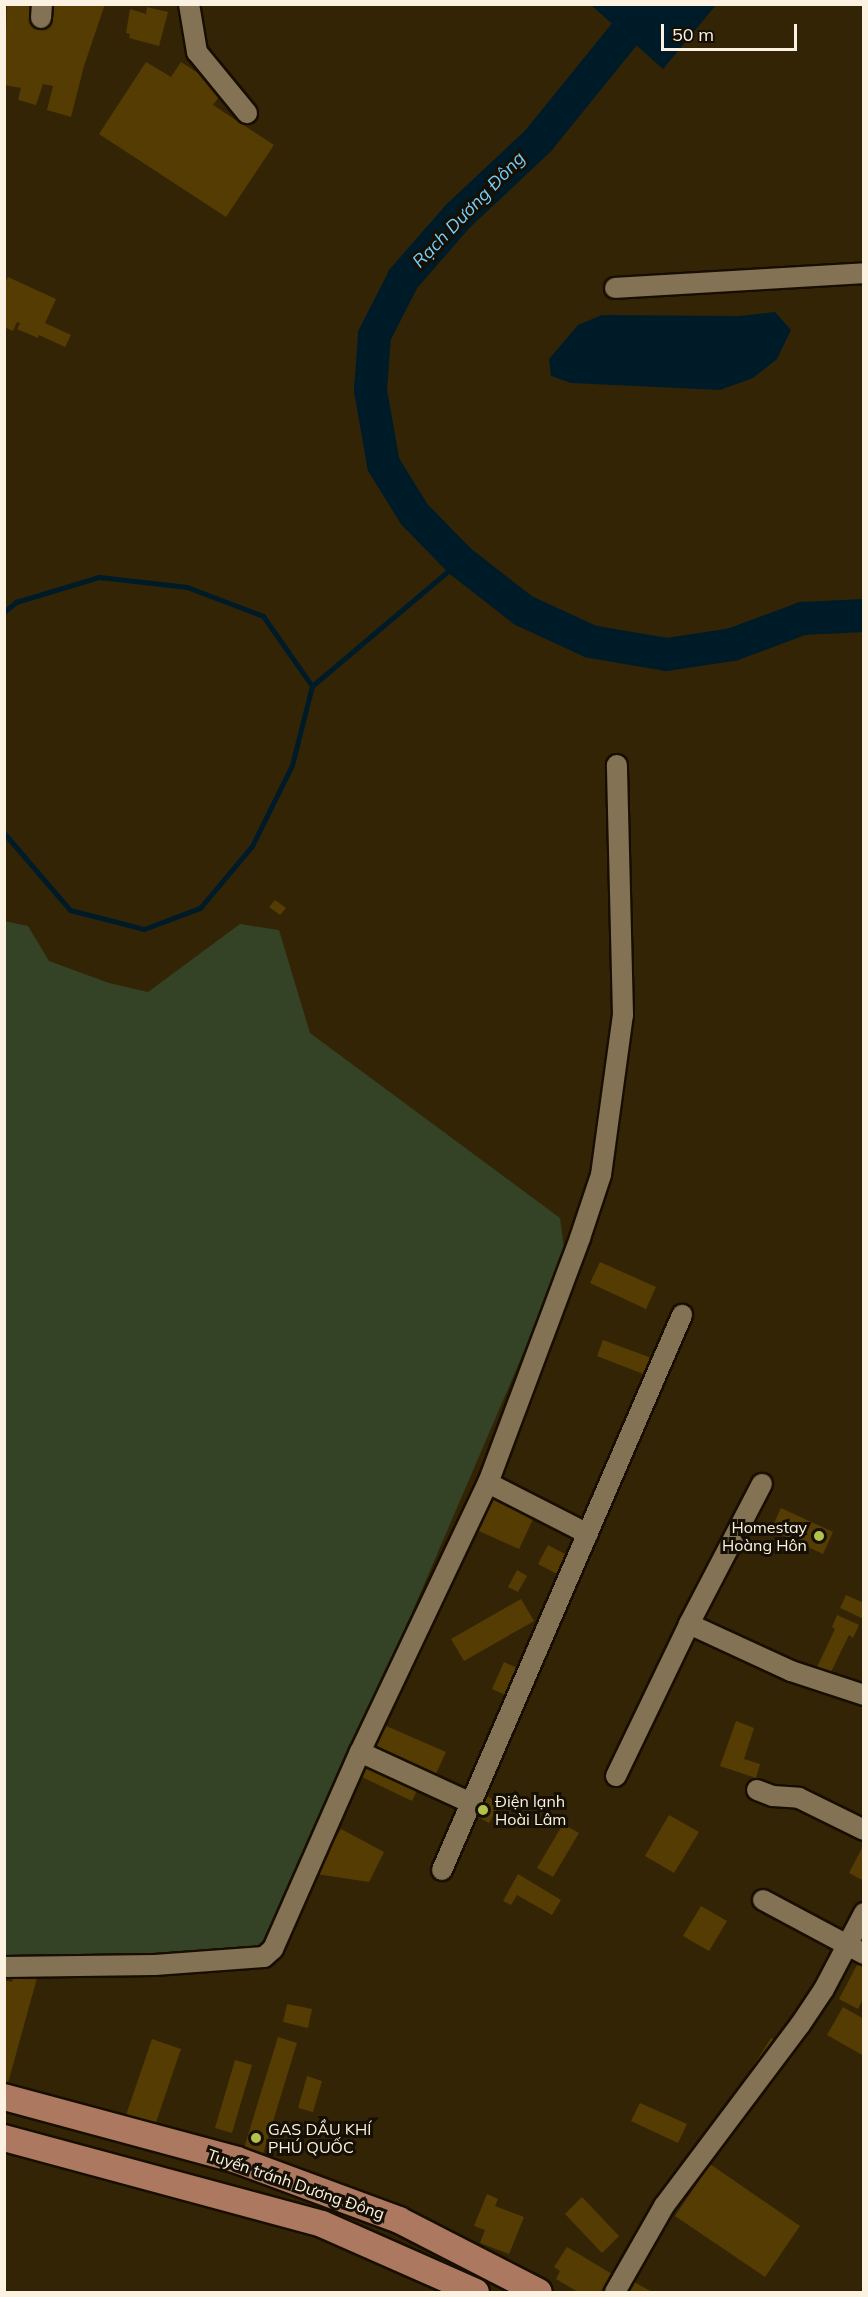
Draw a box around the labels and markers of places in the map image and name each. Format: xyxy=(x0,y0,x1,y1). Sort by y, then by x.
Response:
place label: Homestay Hoàng Hôn xyxy=(722,1517,807,1555)
marker: Homestay Hoàng Hôn xyxy=(812,1529,826,1543)
place label: Điện lạnh Hoài Lâm xyxy=(495,1791,566,1829)
marker: Điện lạnh Hoài Lâm xyxy=(476,1803,490,1817)
place label: GAS DẦU KHÍ PHÚ QUỐC xyxy=(268,2119,371,2157)
marker: GAS DẦU KHÍ PHÚ QUỐC xyxy=(249,2131,263,2145)

